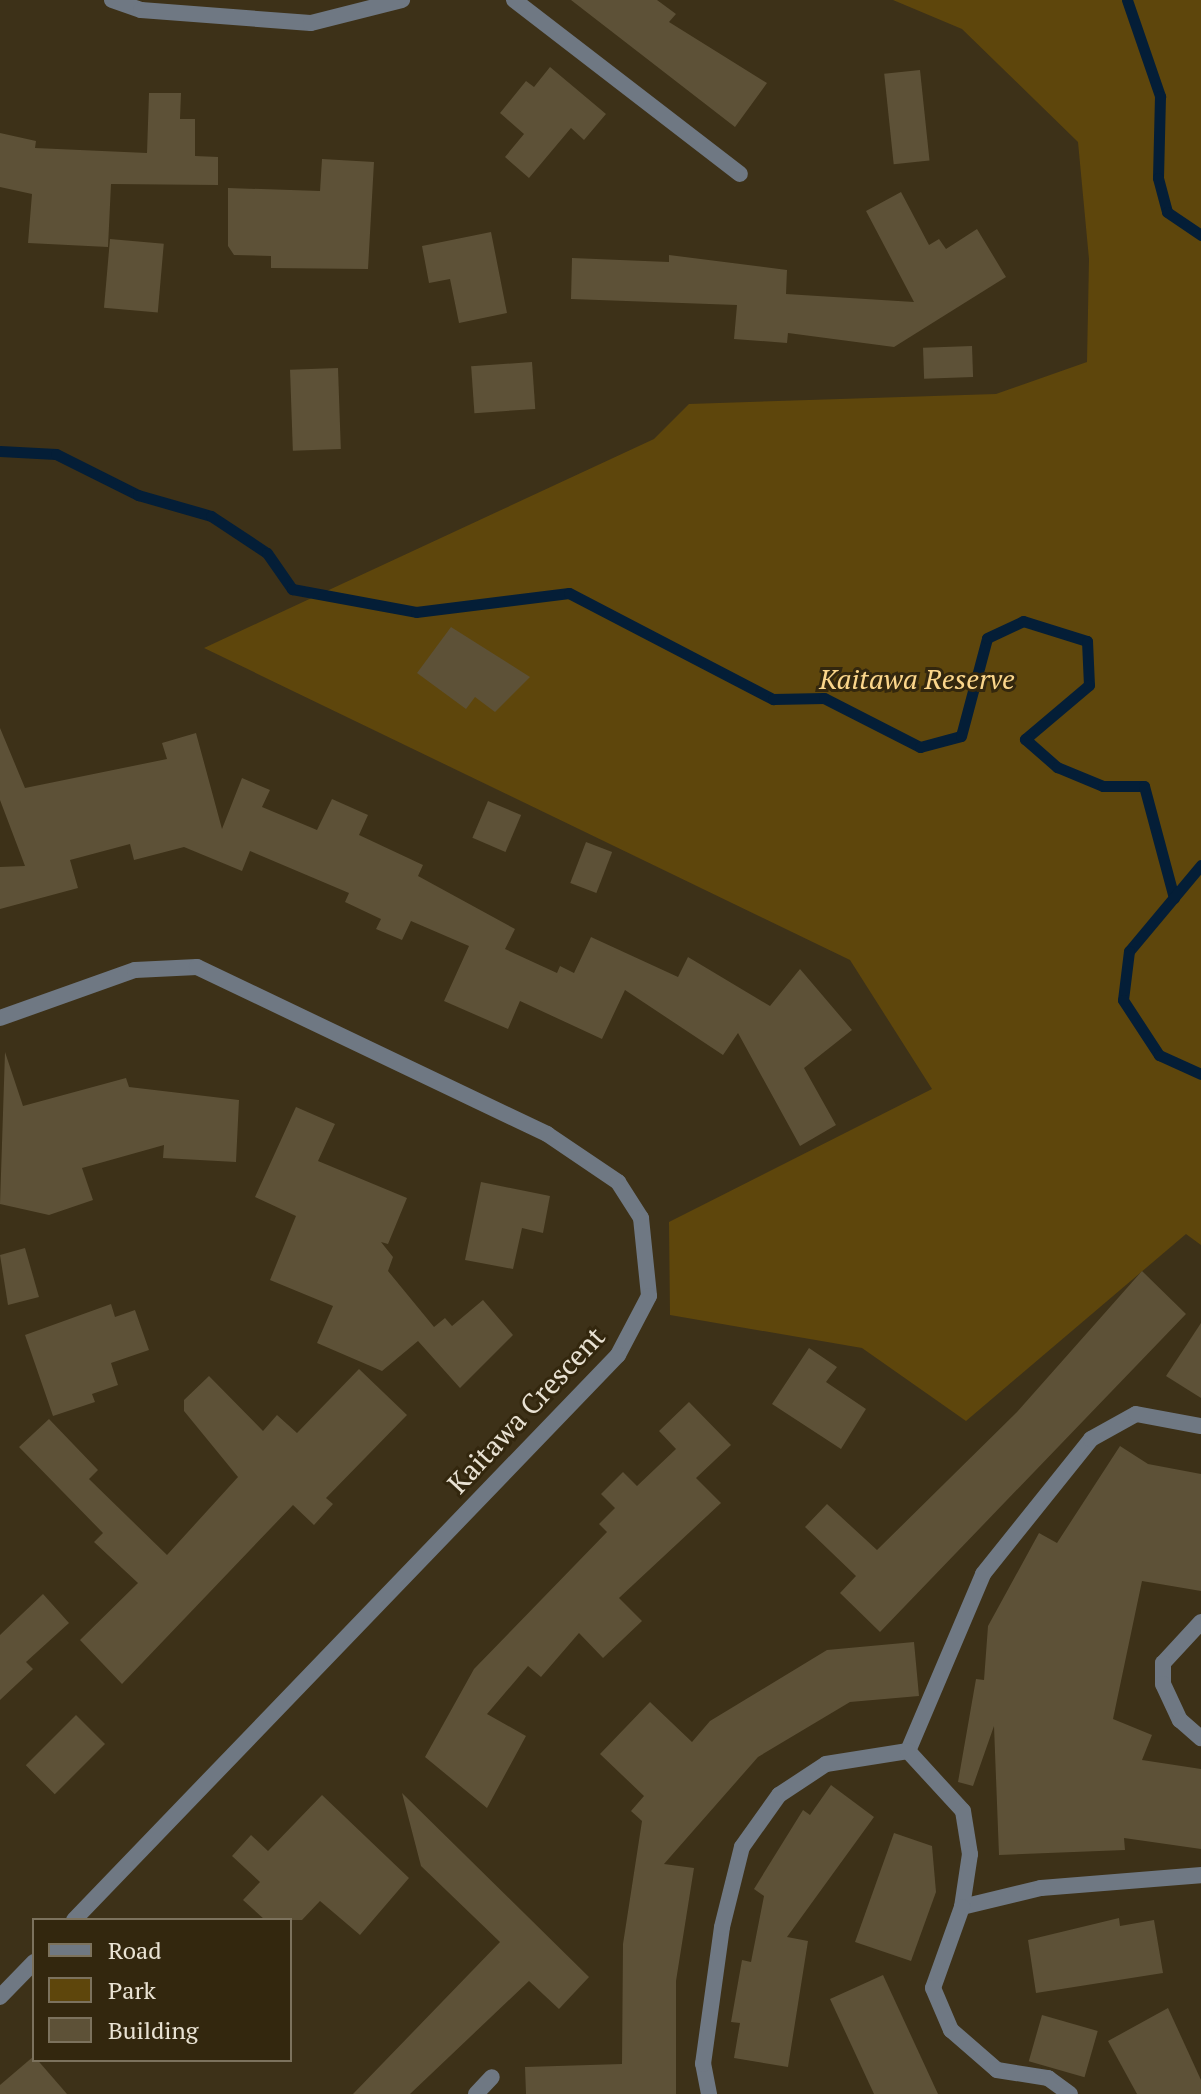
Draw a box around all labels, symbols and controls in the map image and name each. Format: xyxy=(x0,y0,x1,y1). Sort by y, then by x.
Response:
park label: Kaitawa Reserve xyxy=(819,662,1015,696)
street label: Kaitawa Crescent xyxy=(440,1320,612,1500)
legend xyxy=(32,1918,292,2062)
text: Road xyxy=(108,1934,162,1966)
text: Park xyxy=(108,1974,156,2006)
text: Building xyxy=(108,2014,198,2046)

